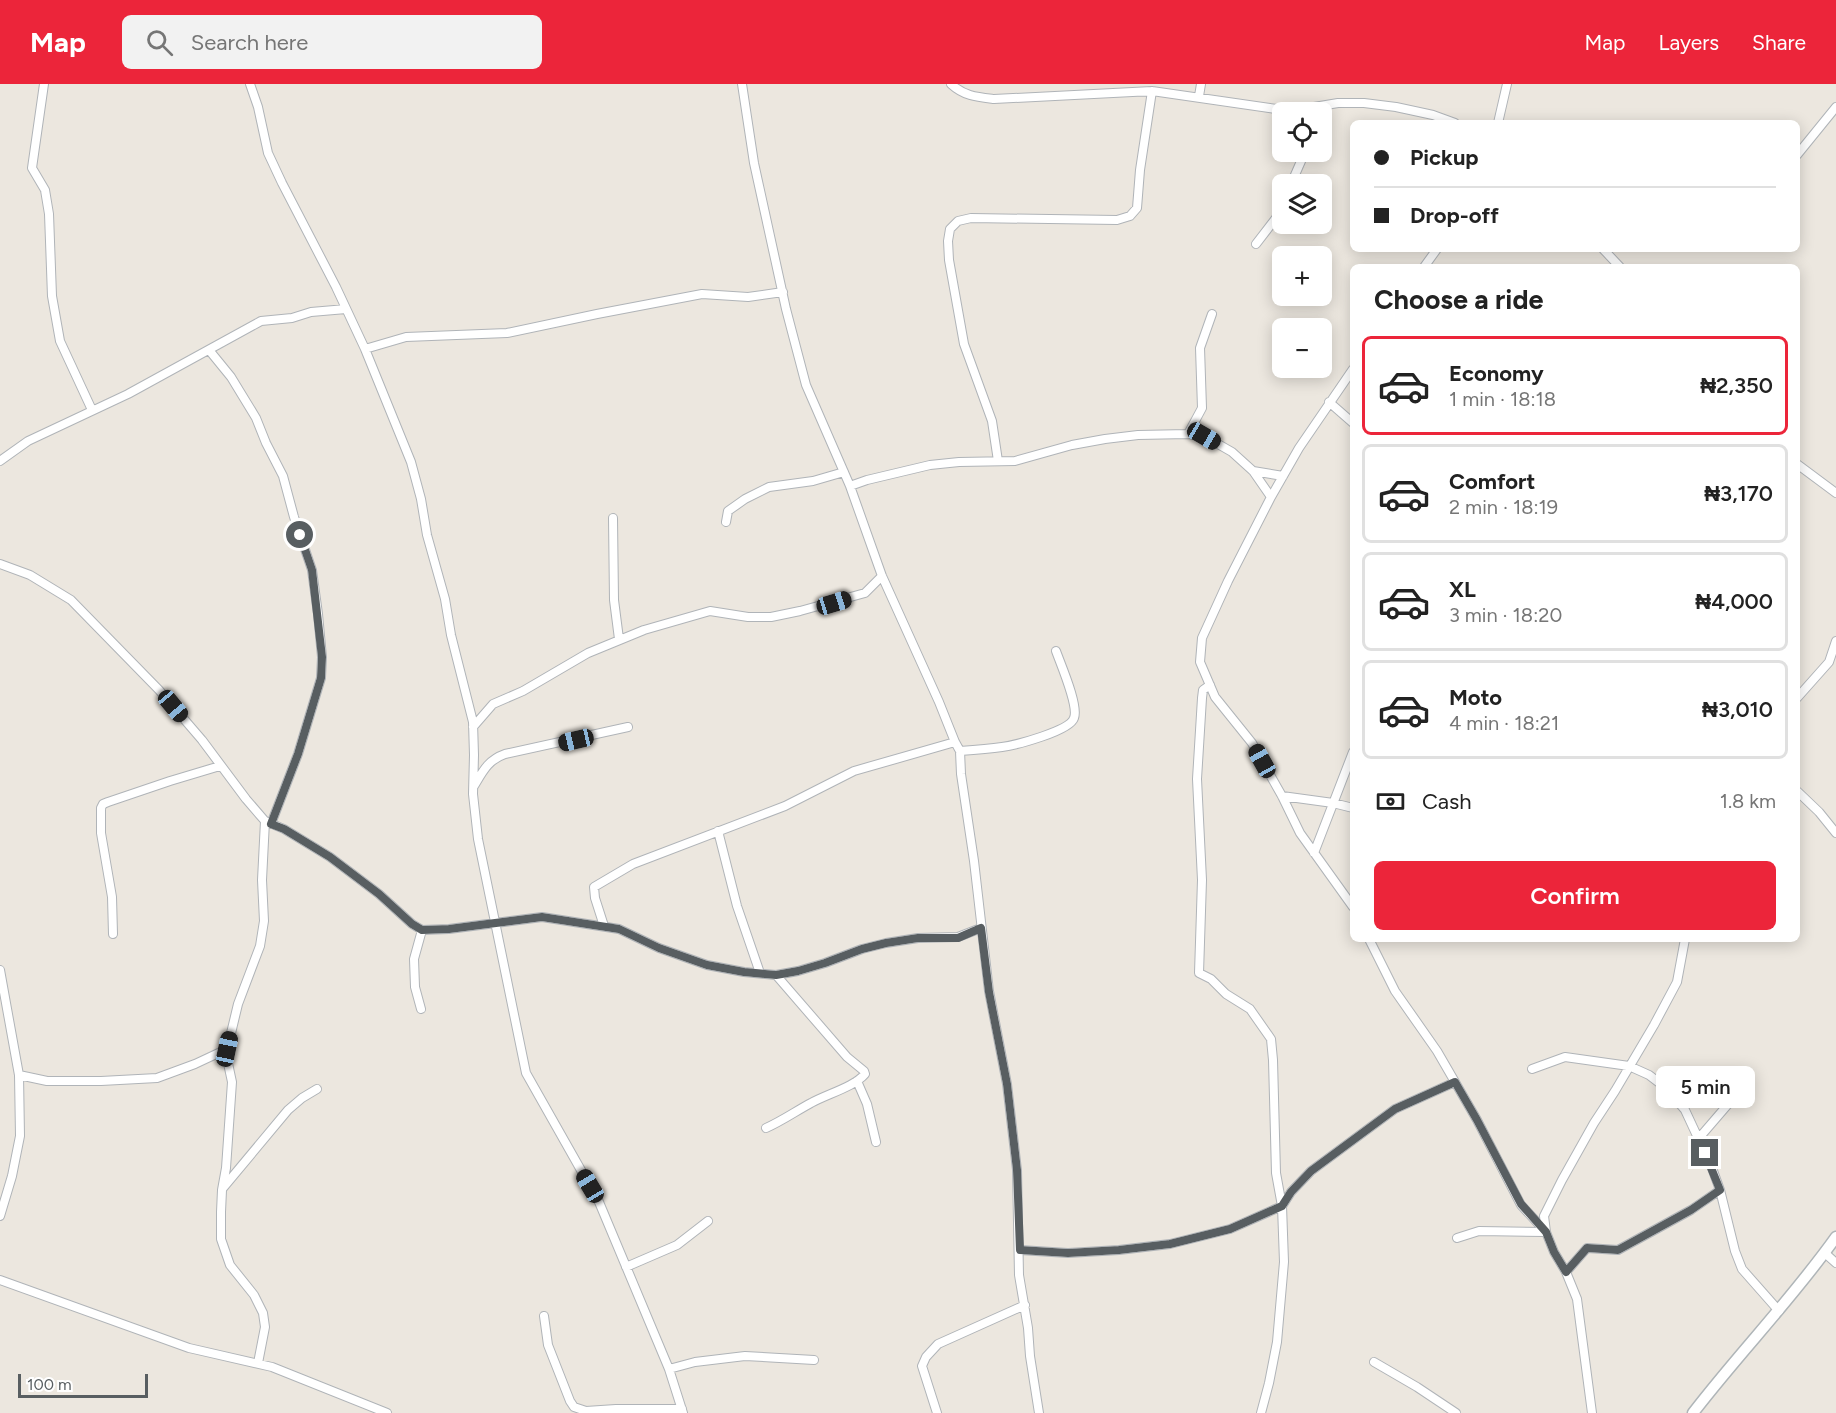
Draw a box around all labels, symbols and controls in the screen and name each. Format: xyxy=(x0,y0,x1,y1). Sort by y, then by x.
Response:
search box xyxy=(122,15,542,69)
text: Map xyxy=(30,25,86,59)
icon: search xyxy=(143,26,176,59)
text: Search here xyxy=(191,29,308,56)
text: Map xyxy=(1585,30,1625,55)
text: Layers xyxy=(1658,30,1719,55)
text: Share xyxy=(1752,30,1806,55)
map controls xyxy=(1272,102,1332,378)
button: locate xyxy=(1272,102,1332,162)
text: Pickup xyxy=(1410,144,1479,171)
button: layers xyxy=(1272,174,1332,234)
text: Drop-off xyxy=(1410,202,1499,229)
button: + xyxy=(1272,246,1332,306)
text: Choose a ride xyxy=(1374,283,1543,316)
button: − xyxy=(1272,318,1332,378)
icon: car xyxy=(1377,359,1431,413)
text: Economy xyxy=(1449,360,1544,387)
text: ₦2,350 xyxy=(1700,372,1773,399)
text: 1 min · 18:18 xyxy=(1449,387,1556,411)
car xyxy=(1184,419,1224,453)
icon: car xyxy=(1377,467,1431,521)
text: Comfort xyxy=(1449,468,1535,495)
text: ₦3,170 xyxy=(1704,480,1773,507)
text: 2 min · 18:19 xyxy=(1449,495,1558,519)
route start xyxy=(286,521,313,548)
icon: car xyxy=(1377,575,1431,629)
text: XL xyxy=(1449,576,1476,603)
text: ₦4,000 xyxy=(1695,588,1773,615)
car xyxy=(814,589,854,617)
text: 3 min · 18:20 xyxy=(1449,603,1562,627)
icon: car xyxy=(1377,683,1431,737)
text: Moto xyxy=(1449,684,1502,711)
car xyxy=(155,686,191,726)
text: ₦3,010 xyxy=(1702,696,1773,723)
text: 4 min · 18:21 xyxy=(1449,711,1559,735)
car xyxy=(556,727,596,753)
car xyxy=(1245,741,1279,781)
icon: cash xyxy=(1374,785,1407,818)
text: Cash xyxy=(1422,788,1472,815)
text: 1.8 km xyxy=(1720,789,1776,813)
button: Confirm xyxy=(1374,861,1776,930)
car xyxy=(214,1030,240,1068)
callout: 5 min xyxy=(1656,1066,1754,1108)
text: 5 min xyxy=(1681,1075,1730,1099)
route end xyxy=(1691,1139,1718,1166)
car xyxy=(573,1166,607,1206)
scale bar xyxy=(18,1371,148,1398)
text: 100 m xyxy=(27,1375,72,1394)

